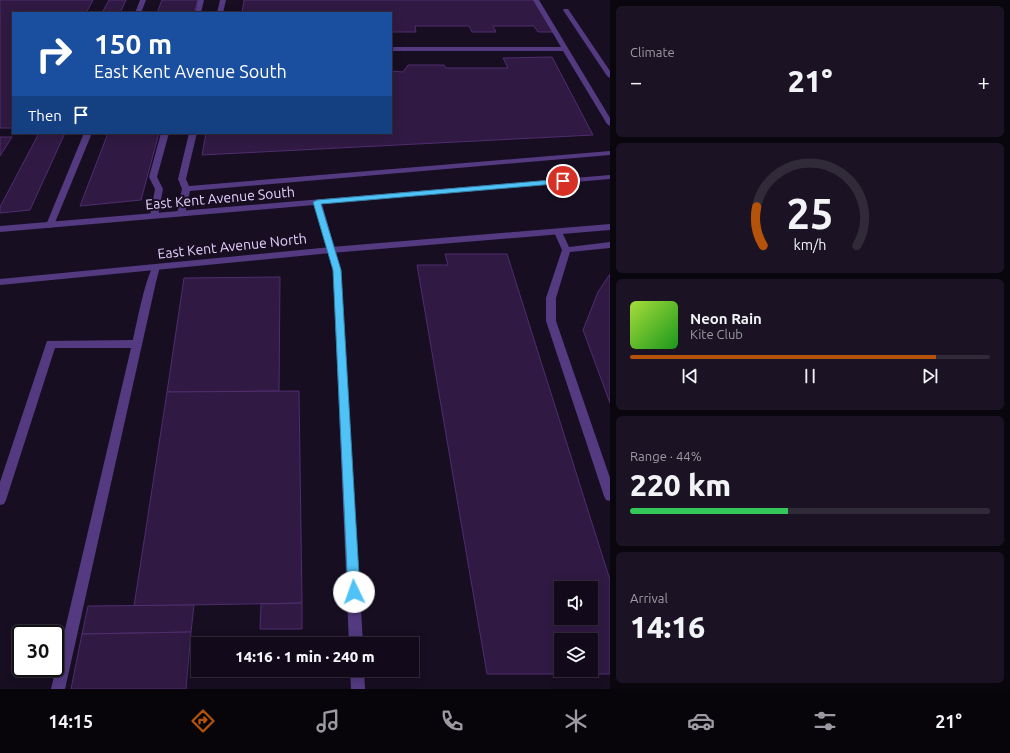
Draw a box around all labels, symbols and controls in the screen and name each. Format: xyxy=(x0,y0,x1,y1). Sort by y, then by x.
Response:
icon: right xyxy=(28,28,80,80)
text: 150 m xyxy=(94,28,172,59)
text: Climate xyxy=(630,45,675,59)
text: East Kent Avenue South xyxy=(94,61,287,81)
text: 21° xyxy=(788,64,832,98)
text: − xyxy=(630,69,642,94)
text: + xyxy=(978,69,990,94)
icon: arrive xyxy=(70,104,92,126)
text: Then xyxy=(28,107,62,124)
pin xyxy=(546,164,580,198)
icon: arrive xyxy=(552,170,574,192)
street label: East Kent Avenue South xyxy=(145,183,295,213)
text: 25 xyxy=(787,190,833,237)
street label: East Kent Avenue North xyxy=(157,230,307,262)
text: km/h xyxy=(794,236,826,252)
text: Neon Rain xyxy=(690,310,762,327)
text: Kite Club xyxy=(690,327,743,341)
icon: previous xyxy=(679,365,701,387)
icon: pause xyxy=(799,365,821,387)
icon: next xyxy=(919,365,941,387)
text: Range · 44% xyxy=(630,449,702,463)
text: 220 km xyxy=(630,468,731,502)
position arrow xyxy=(333,571,375,613)
map controls xyxy=(554,581,598,677)
button: sound xyxy=(554,581,598,625)
text: Arrival xyxy=(630,591,668,605)
text: 14:16 xyxy=(630,610,705,644)
speed limit sign: 30 xyxy=(12,625,64,677)
button: layers xyxy=(554,633,598,677)
text: 14:16 · 1 min · 240 m xyxy=(235,648,375,665)
icon: directions xyxy=(189,707,217,735)
icon: music xyxy=(314,707,342,735)
icon: phone xyxy=(438,707,466,735)
icon: climate xyxy=(562,707,590,735)
icon: car xyxy=(687,707,715,735)
icon: filters xyxy=(811,707,839,735)
text: 14:15 xyxy=(48,711,93,731)
text: 21° xyxy=(935,711,962,731)

